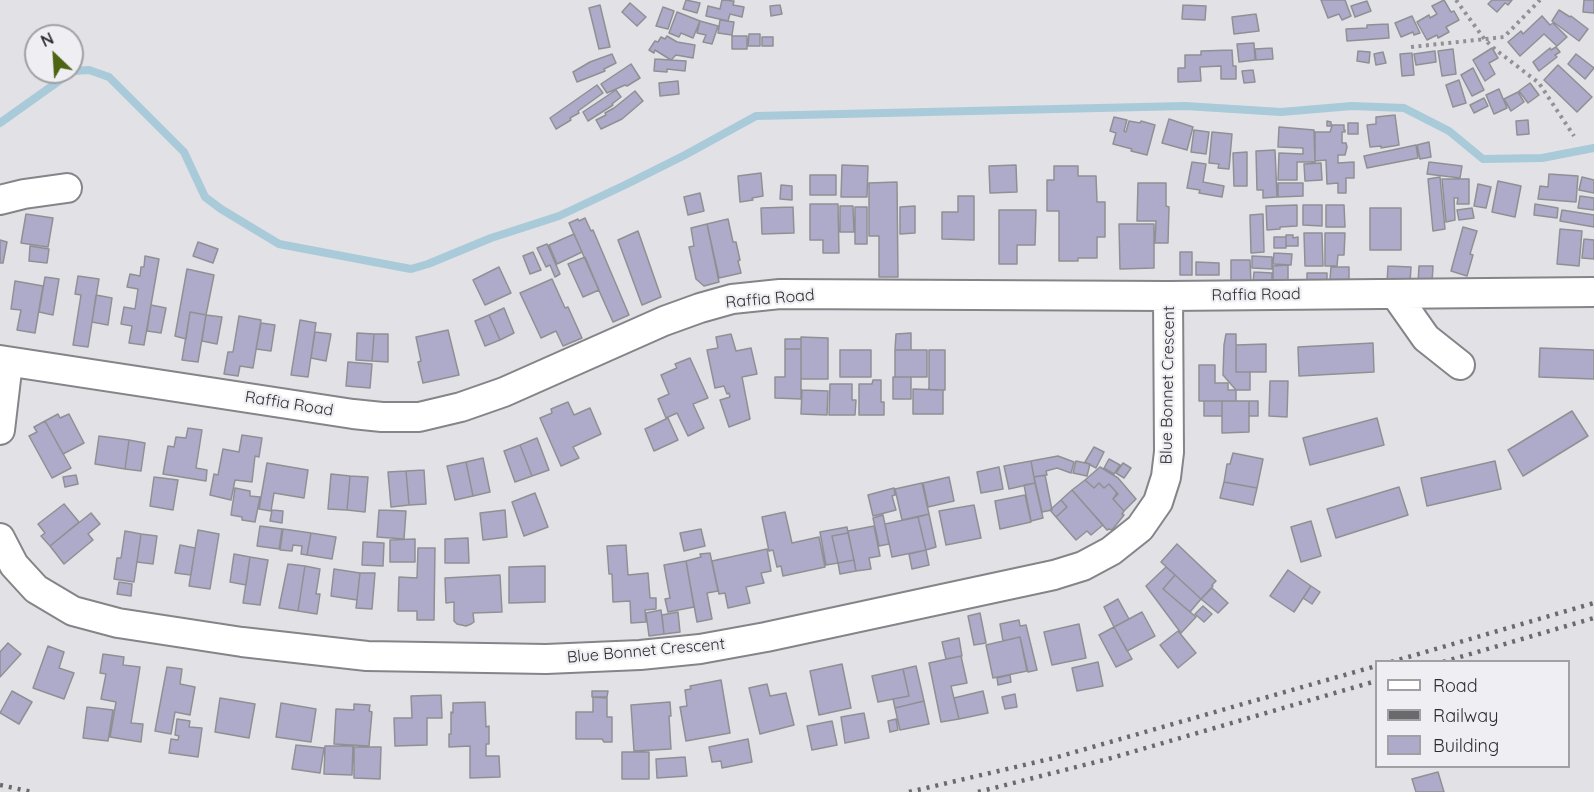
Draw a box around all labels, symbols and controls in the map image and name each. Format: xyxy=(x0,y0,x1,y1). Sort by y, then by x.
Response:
north arrow xyxy=(24,24,84,84)
text: N xyxy=(38,28,57,51)
street label: Raffia Road xyxy=(1211,285,1301,305)
street label: Raffia Road xyxy=(725,286,815,312)
street label: Blue Bonnet Crescent xyxy=(1157,306,1179,464)
street label: Raffia Road xyxy=(243,388,335,420)
street label: Blue Bonnet Crescent xyxy=(566,635,726,667)
legend xyxy=(1375,660,1570,768)
text: Road xyxy=(1433,674,1478,697)
text: Railway xyxy=(1433,704,1499,727)
text: Building xyxy=(1433,734,1499,757)

